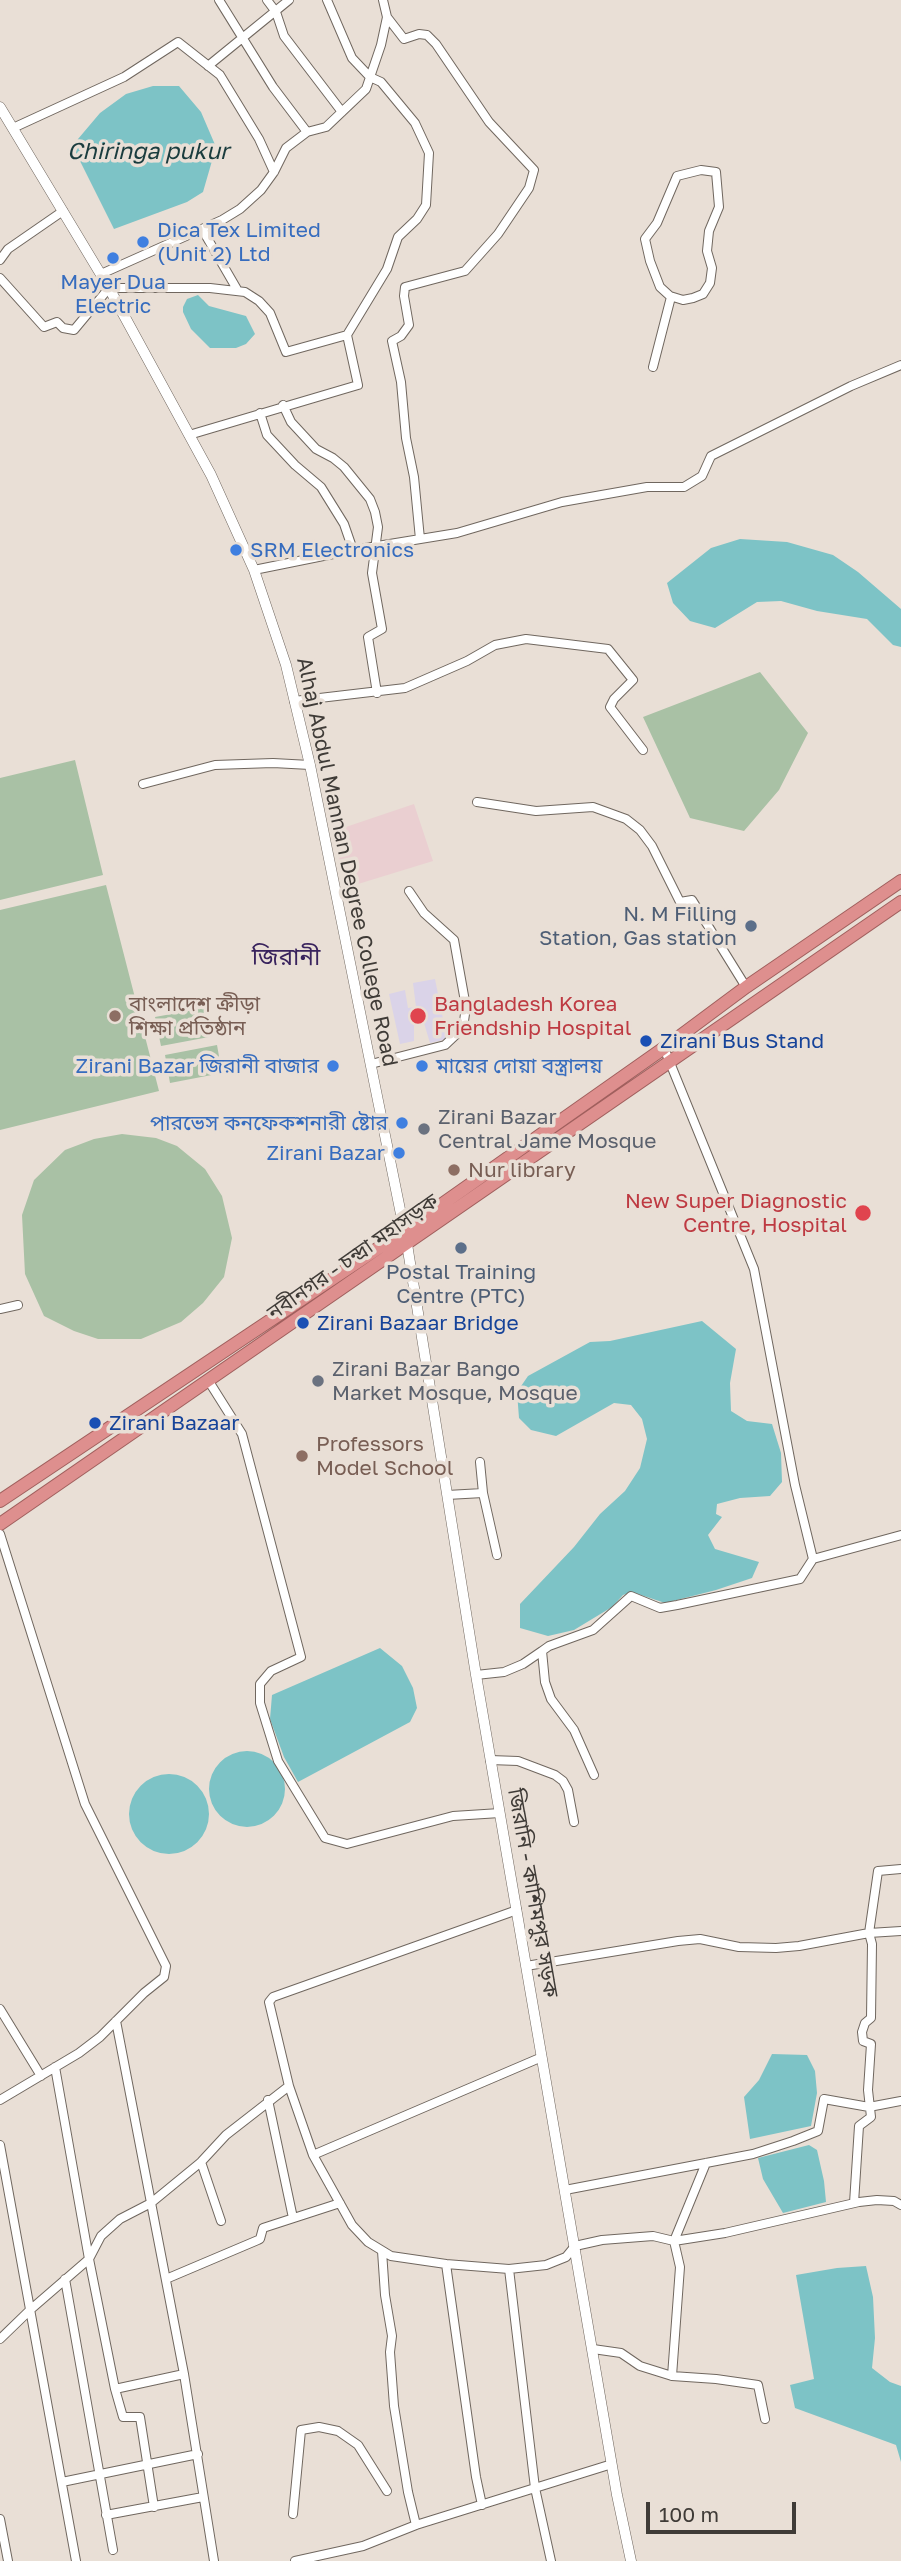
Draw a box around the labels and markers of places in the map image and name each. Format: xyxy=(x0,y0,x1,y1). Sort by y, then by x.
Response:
place label: Dica Tex Limited (Unit 2) Ltd xyxy=(157,217,321,267)
marker: Dica Tex Limited (Unit 2) Ltd xyxy=(135,234,151,250)
marker: Mayer Dua Electric xyxy=(105,250,121,266)
place label: Mayer Dua Electric xyxy=(60,269,166,319)
place label: SRM Electronics xyxy=(250,537,414,563)
marker: SRM Electronics xyxy=(228,542,244,558)
place label: N. M Filling Station, Gas station xyxy=(539,901,737,951)
marker: N. M Filling Station, Gas station xyxy=(743,918,759,934)
place label: বাংলাদেশ ক্রীড়া শিক্ষা প্রতিষ্ঠান xyxy=(129,991,260,1041)
place label: Bangladesh Korea Friendship Hospital xyxy=(434,991,631,1041)
marker: Bangladesh Korea Friendship Hospital xyxy=(408,1006,428,1026)
marker: বাংলাদেশ ক্রীড়া শিক্ষা প্রতিষ্ঠান xyxy=(107,1008,123,1024)
place label: Zirani Bus Stand xyxy=(660,1028,824,1054)
marker: Zirani Bus Stand xyxy=(638,1033,654,1049)
place label: Zirani Bazar জিরানী বাজার xyxy=(76,1053,319,1079)
place label: মায়ের দোয়া বস্ত্রালয় xyxy=(436,1053,602,1079)
marker: Zirani Bazar জিরানী বাজার xyxy=(325,1058,341,1074)
marker: মায়ের দোয়া বস্ত্রালয় xyxy=(414,1058,430,1074)
place label: Zirani Bazar Central Jame Mosque xyxy=(438,1104,657,1154)
place label: পারভেস কনফেকশনারী ষ্টোর xyxy=(150,1110,388,1136)
marker: পারভেস কনফেকশনারী ষ্টোর xyxy=(394,1115,410,1131)
marker: Zirani Bazar Central Jame Mosque xyxy=(416,1121,432,1137)
place label: Zirani Bazar xyxy=(266,1140,385,1166)
marker: Zirani Bazar xyxy=(391,1145,407,1161)
place label: Nur library xyxy=(468,1157,576,1183)
marker: Nur library xyxy=(446,1162,462,1178)
place label: New Super Diagnostic Centre, Hospital xyxy=(625,1188,847,1238)
marker: New Super Diagnostic Centre, Hospital xyxy=(853,1203,873,1223)
marker: Postal Training Centre (PTC) xyxy=(453,1240,469,1256)
place label: Postal Training Centre (PTC) xyxy=(386,1259,536,1309)
place label: Zirani Bazaar Bridge xyxy=(317,1310,519,1336)
marker: Zirani Bazaar Bridge xyxy=(295,1315,311,1331)
place label: Zirani Bazar Bango Market Mosque, Mosque xyxy=(332,1356,578,1406)
marker: Zirani Bazar Bango Market Mosque, Mosque xyxy=(310,1373,326,1389)
place label: Zirani Bazaar xyxy=(109,1410,239,1436)
marker: Zirani Bazaar xyxy=(87,1415,103,1431)
place label: Professors Model School xyxy=(316,1431,453,1481)
marker: Professors Model School xyxy=(294,1448,310,1464)

